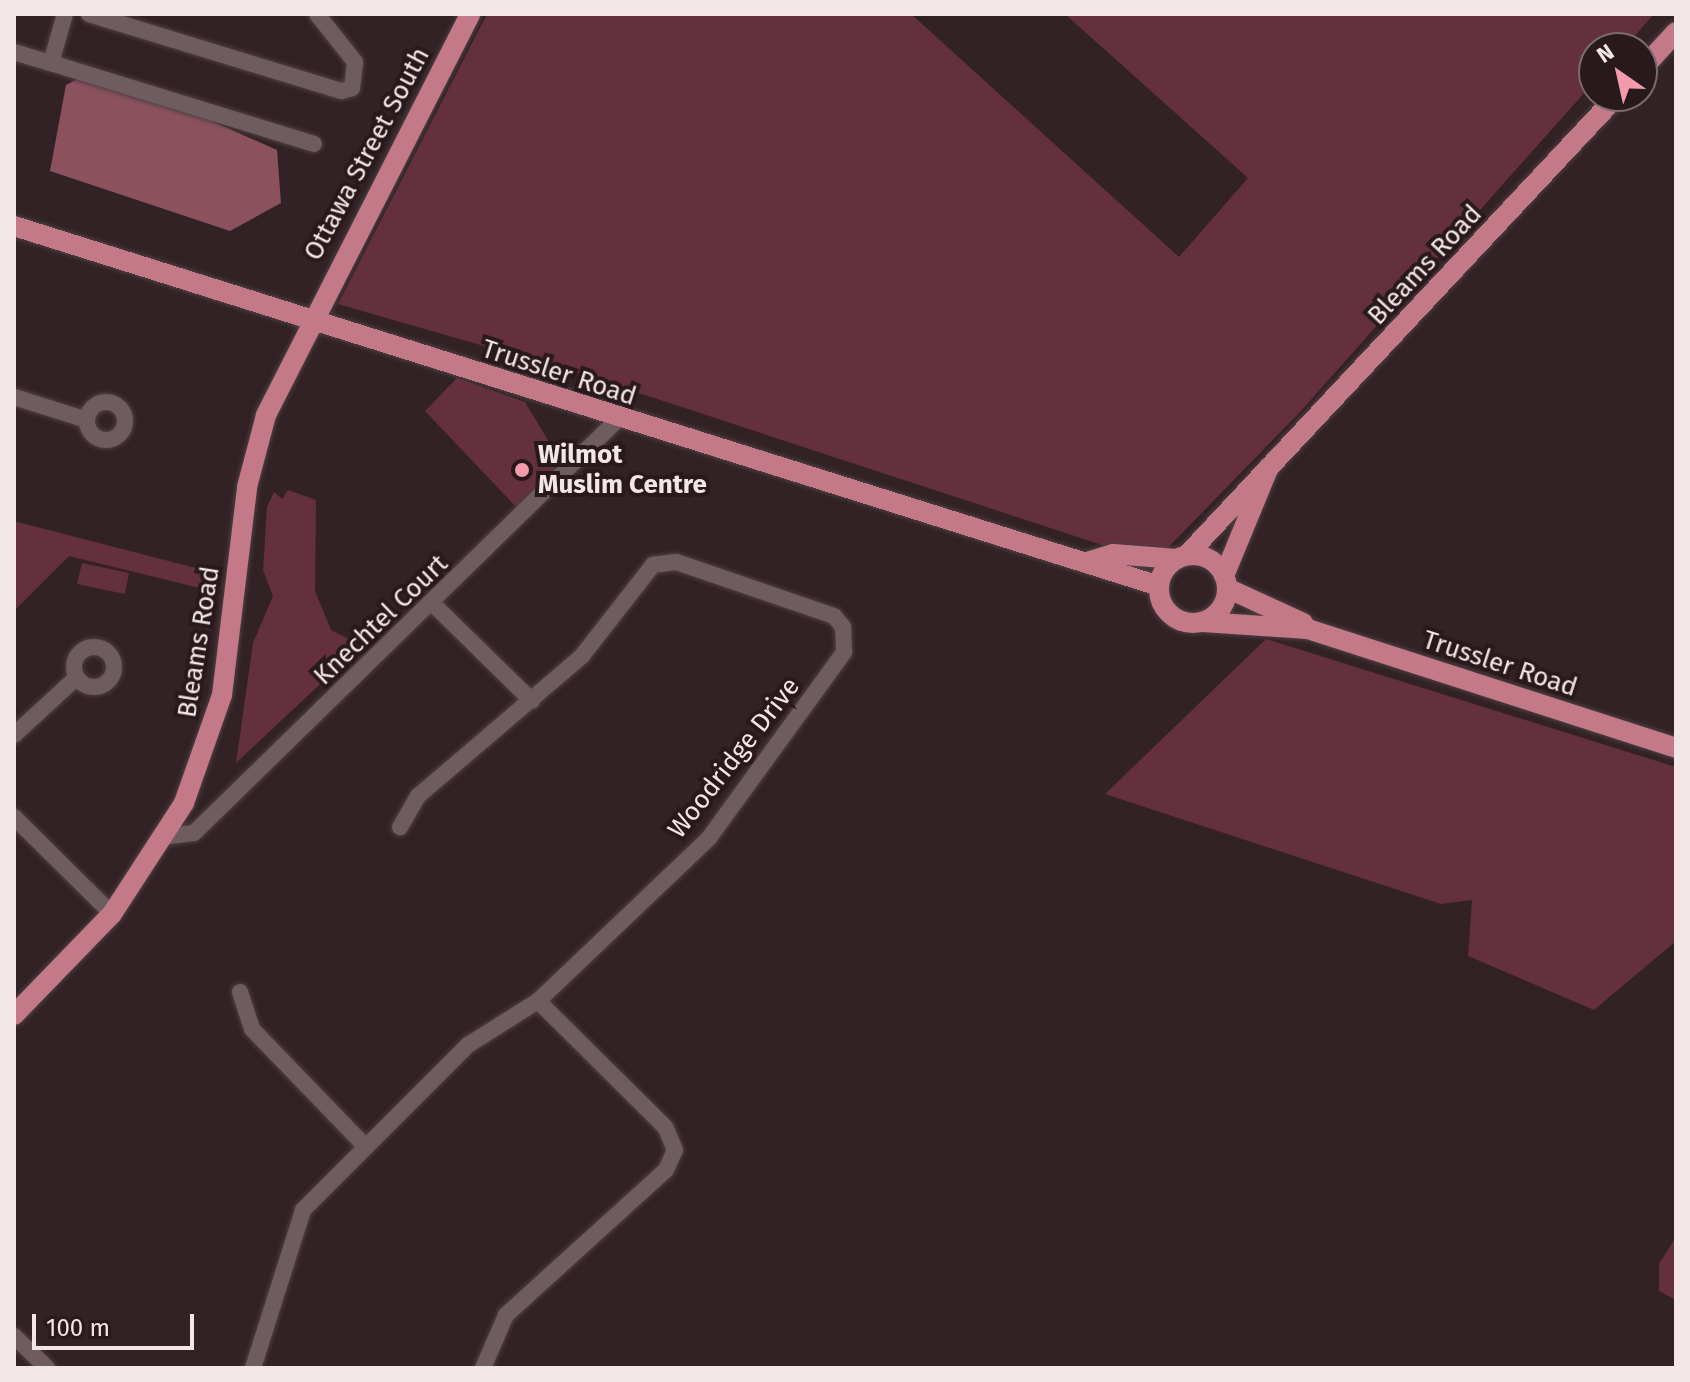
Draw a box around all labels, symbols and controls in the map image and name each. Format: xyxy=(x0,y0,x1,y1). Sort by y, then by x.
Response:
north arrow xyxy=(1578,32,1658,112)
text: N xyxy=(1592,38,1619,69)
street label: Ottawa Street South xyxy=(298,42,436,266)
street label: Bleams Road xyxy=(1362,199,1488,331)
street label: Trussler Road xyxy=(478,333,640,413)
place label: Wilmot Muslim Centre xyxy=(538,439,707,500)
marker: Wilmot Muslim Centre xyxy=(513,461,531,479)
street label: Knechtel Court xyxy=(308,548,454,692)
street label: Bleams Road xyxy=(172,564,226,720)
street label: Trussler Road xyxy=(1419,624,1581,704)
street label: Woodridge Drive xyxy=(662,671,806,845)
scale bar xyxy=(36,1298,198,1348)
text: 100 m xyxy=(46,1314,110,1342)

